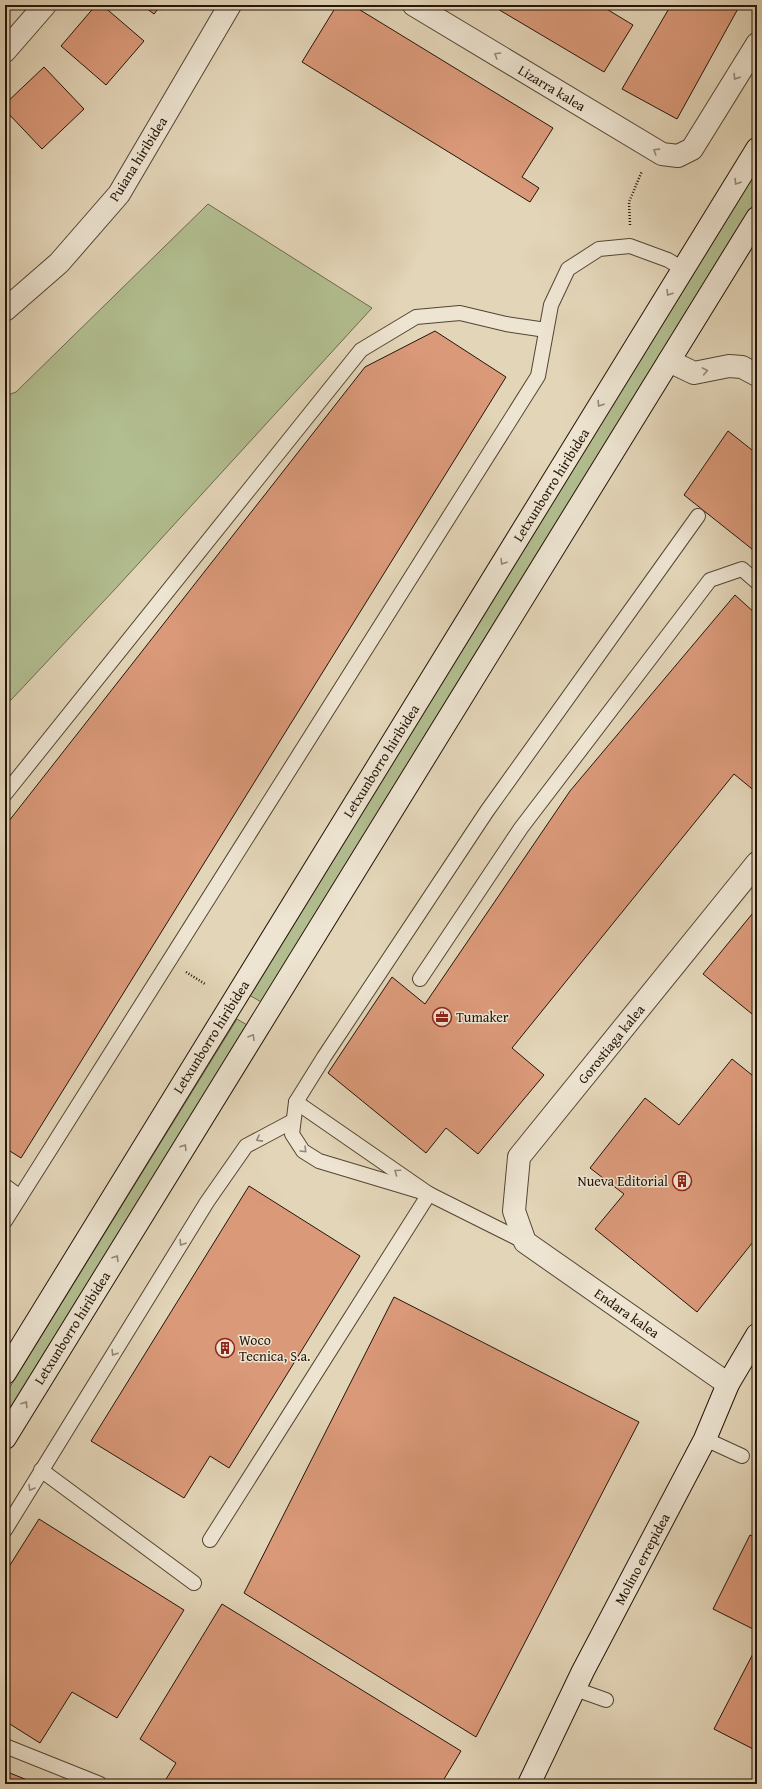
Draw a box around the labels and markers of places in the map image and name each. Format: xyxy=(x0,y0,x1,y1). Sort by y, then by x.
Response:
office icon: Tumaker xyxy=(431,1006,453,1028)
place label: Tumaker xyxy=(456,1007,509,1027)
building icon: Nueva Editorial xyxy=(671,1170,693,1192)
place label: Nueva Editorial xyxy=(577,1171,668,1191)
place label: Woco Tecnica, S.a. xyxy=(239,1330,310,1366)
building icon: Woco Tecnica, S.a. xyxy=(214,1337,236,1359)

